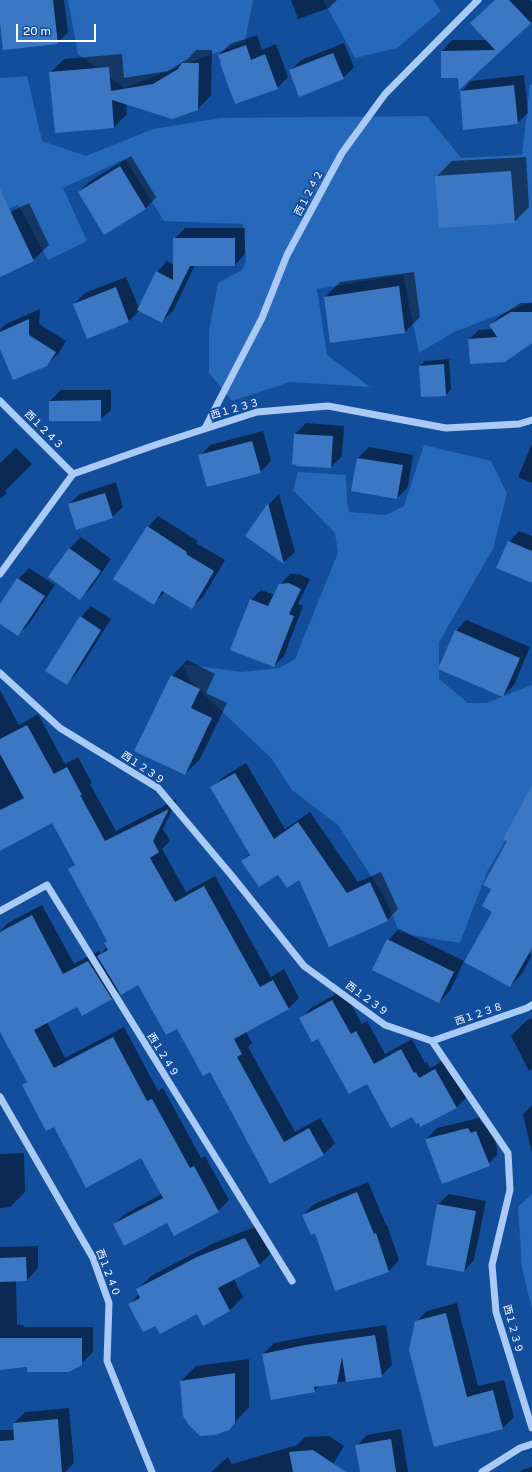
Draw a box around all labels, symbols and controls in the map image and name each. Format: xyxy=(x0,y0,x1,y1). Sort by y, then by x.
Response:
scale bar xyxy=(18,16,98,42)
text: 20 m xyxy=(23,24,51,38)
street label: 西１２４２ xyxy=(292,168,326,218)
street label: 西１２３３ xyxy=(209,396,261,422)
street label: 西１２４３ xyxy=(22,408,66,452)
street label: 西１２３９ xyxy=(119,749,167,787)
street label: 西１２３９ xyxy=(343,979,391,1019)
street label: 西１２３８ xyxy=(453,1000,505,1028)
street label: 西１２４９ xyxy=(145,1031,181,1079)
street label: 西１２４０ xyxy=(93,1248,123,1298)
street label: 西１２３９ xyxy=(501,1303,525,1355)

